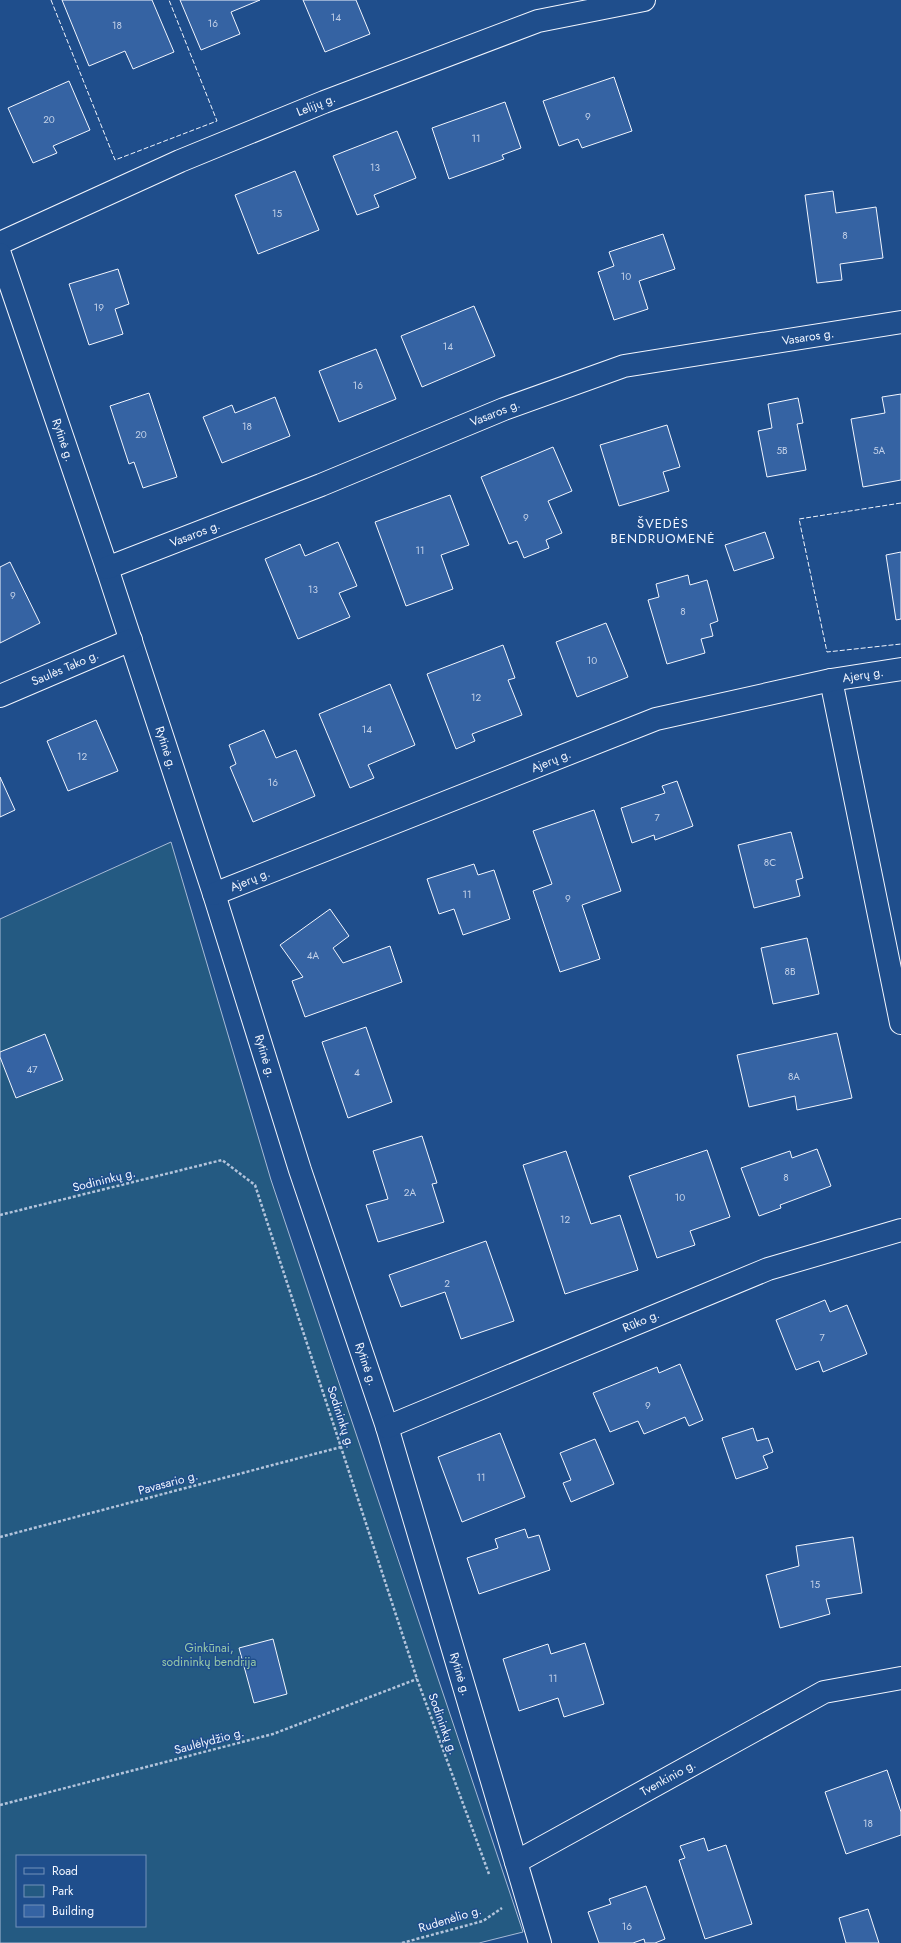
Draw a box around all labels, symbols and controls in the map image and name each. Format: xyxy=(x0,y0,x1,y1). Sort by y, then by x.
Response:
house number: 14 xyxy=(331,10,341,25)
house number: 16 xyxy=(208,16,218,31)
house number: 18 xyxy=(112,18,122,33)
street label: Lelijų g. xyxy=(294,89,338,121)
house number: 9 xyxy=(585,109,591,124)
house number: 20 xyxy=(43,112,55,127)
house number: 11 xyxy=(472,131,481,146)
house number: 13 xyxy=(370,160,381,175)
house number: 15 xyxy=(272,206,282,221)
house number: 8 xyxy=(842,228,848,243)
house number: 10 xyxy=(621,269,631,284)
house number: 19 xyxy=(94,300,104,315)
street label: Vasaros g. xyxy=(781,324,835,350)
house number: 14 xyxy=(443,339,453,354)
house number: 16 xyxy=(353,378,363,393)
street label: Vasaros g. xyxy=(467,395,523,431)
street label: Rytinė g. xyxy=(47,416,79,464)
house number: 18 xyxy=(242,419,252,434)
house number: 20 xyxy=(135,427,147,442)
house number: 5B xyxy=(776,443,788,458)
house number: 5A xyxy=(873,443,886,458)
house number: 9 xyxy=(523,510,529,525)
district label: ŠVEDĖS BENDRUOMENĖ xyxy=(611,514,715,548)
street label: Vasaros g. xyxy=(167,516,223,552)
house number: 11 xyxy=(416,543,425,558)
house number: 13 xyxy=(308,582,319,597)
house number: 9 xyxy=(10,588,16,603)
house number: 8 xyxy=(680,604,686,619)
street label: Saulės Tako g. xyxy=(28,646,102,690)
house number: 10 xyxy=(587,653,597,668)
street label: Ajerų g. xyxy=(841,663,885,687)
house number: 12 xyxy=(471,690,481,705)
house number: 14 xyxy=(362,722,372,737)
street label: Rytinė g. xyxy=(151,724,181,772)
street label: Ajerų g. xyxy=(528,745,574,777)
house number: 12 xyxy=(77,749,87,764)
house number: 16 xyxy=(268,775,278,790)
house number: 7 xyxy=(654,810,660,825)
house number: 8C xyxy=(764,855,776,870)
street label: Ajerų g. xyxy=(227,864,273,896)
house number: 11 xyxy=(463,887,472,902)
house number: 9 xyxy=(565,891,571,906)
house number: 4A xyxy=(307,948,320,963)
house number: 8B xyxy=(784,964,796,979)
street label: Rytinė g. xyxy=(250,1032,280,1080)
house number: 47 xyxy=(26,1062,38,1077)
house number: 4 xyxy=(354,1065,360,1080)
house number: 8A xyxy=(788,1069,800,1084)
street label: Sodininkų g. xyxy=(71,1163,137,1197)
house number: 8 xyxy=(783,1170,789,1185)
house number: 2A xyxy=(404,1185,417,1200)
house number: 10 xyxy=(675,1190,685,1205)
house number: 12 xyxy=(560,1212,570,1227)
house number: 2 xyxy=(444,1276,450,1291)
street label: Rūko g. xyxy=(620,1305,662,1337)
house number: 7 xyxy=(819,1330,825,1345)
street label: Rytinė g. xyxy=(350,1340,382,1388)
street label: Sodininkų g. xyxy=(322,1384,360,1450)
house number: 9 xyxy=(645,1398,651,1413)
street label: Pavasario g. xyxy=(136,1466,200,1500)
house number: 11 xyxy=(477,1470,486,1485)
house number: 15 xyxy=(810,1577,820,1592)
park label: Ginkūnai, sodininkų bendrija xyxy=(162,1639,256,1671)
street label: Rytinė g. xyxy=(445,1650,475,1698)
house number: 11 xyxy=(549,1671,558,1686)
street label: Sodininkų g. xyxy=(424,1691,462,1757)
street label: Saulėlydžio g. xyxy=(172,1723,246,1759)
street label: Tvenkinio g. xyxy=(637,1755,699,1801)
house number: 18 xyxy=(863,1816,873,1831)
legend xyxy=(16,1855,146,1927)
text: Road xyxy=(52,1862,78,1880)
text: Park xyxy=(52,1882,74,1900)
street label: Rudenėlio g. xyxy=(416,1901,484,1937)
text: Building xyxy=(52,1902,94,1920)
house number: 16 xyxy=(622,1919,632,1934)

